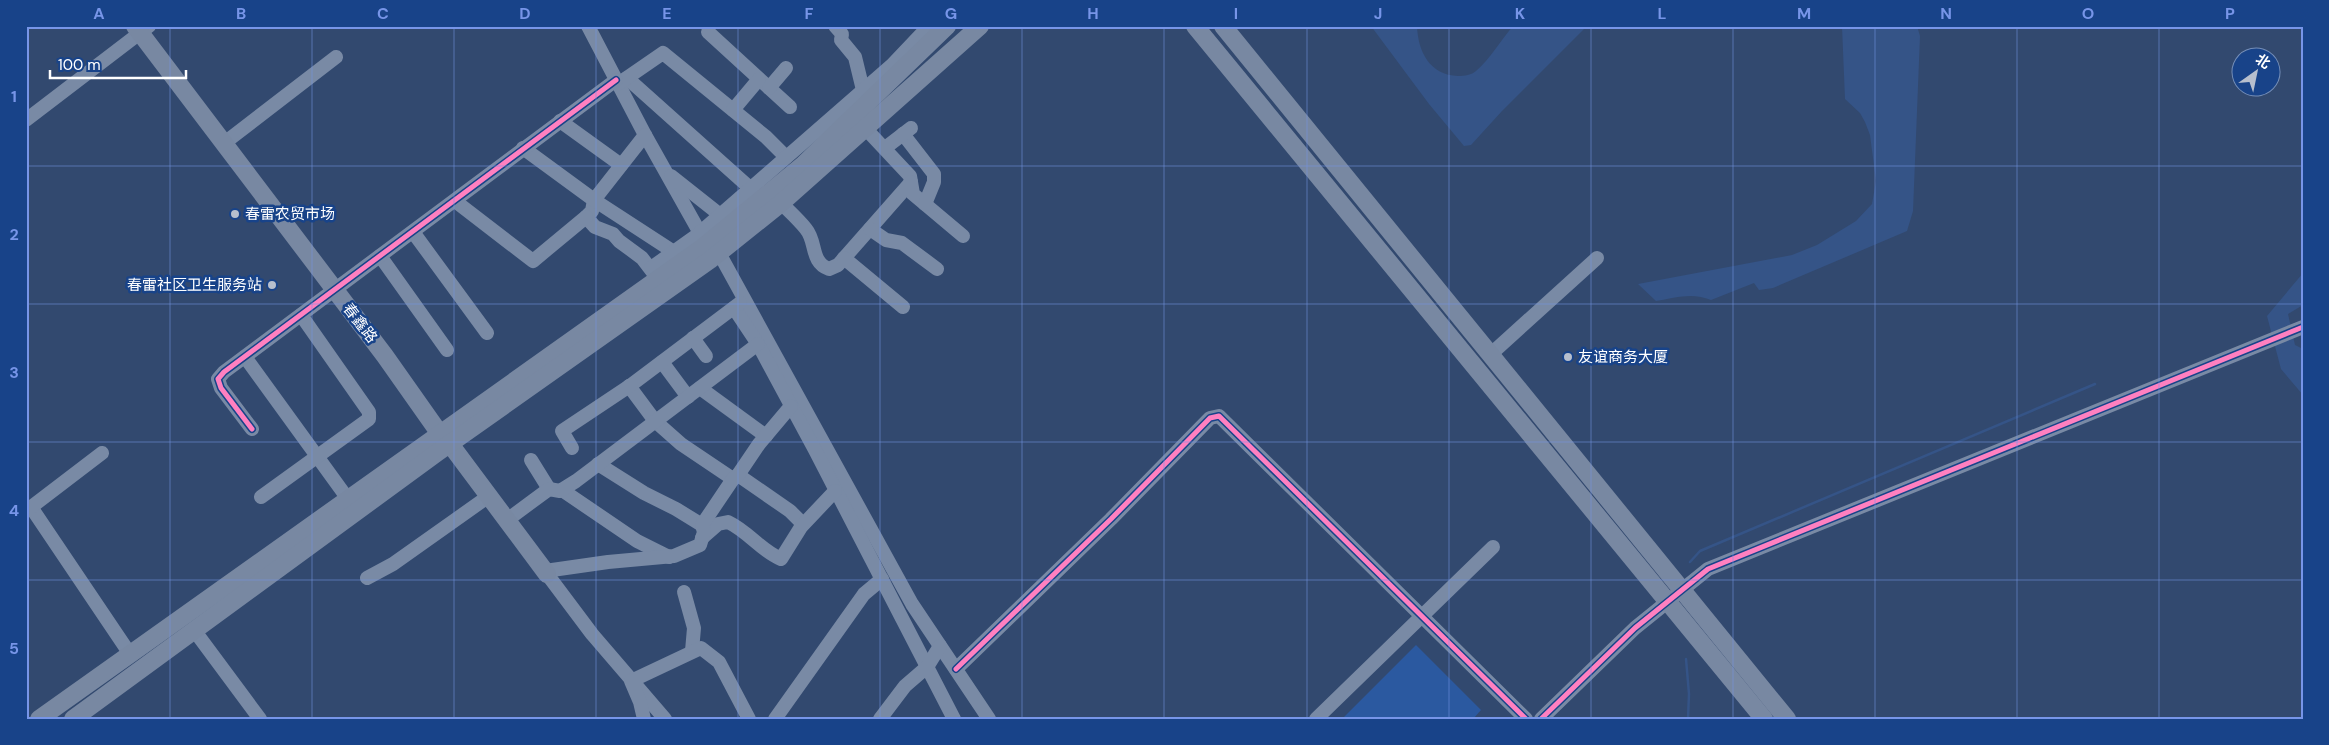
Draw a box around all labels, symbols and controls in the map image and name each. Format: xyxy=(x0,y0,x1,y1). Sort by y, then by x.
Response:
text: A xyxy=(93,3,105,24)
text: B xyxy=(236,3,246,24)
text: C xyxy=(377,3,389,24)
text: D xyxy=(519,3,531,24)
text: E xyxy=(662,3,672,24)
text: F xyxy=(805,3,814,24)
text: G xyxy=(945,3,957,24)
text: H xyxy=(1087,3,1099,24)
text: I xyxy=(1234,3,1238,24)
text: J xyxy=(1374,3,1382,24)
text: K xyxy=(1515,3,1526,24)
text: L xyxy=(1658,3,1667,24)
text: M xyxy=(1797,3,1811,24)
text: N xyxy=(1940,3,1952,24)
text: O xyxy=(2082,3,2094,24)
text: P xyxy=(2225,3,2235,24)
scale bar xyxy=(50,48,186,80)
north arrow xyxy=(2232,48,2282,98)
text: 北 xyxy=(2252,50,2274,72)
text: 100 m xyxy=(58,55,101,75)
text: 1 xyxy=(11,86,17,107)
place label: 春雷农贸市场 xyxy=(245,204,335,224)
marker: 春雷农贸市场 xyxy=(229,208,241,220)
text: 2 xyxy=(9,224,19,245)
place label: 春雷社区卫生服务站 xyxy=(127,275,262,295)
marker: 春雷社区卫生服务站 xyxy=(266,279,278,291)
street label: 春鑫路 xyxy=(338,299,382,347)
place label: 友谊商务大厦 xyxy=(1578,347,1668,367)
marker: 友谊商务大厦 xyxy=(1562,351,1574,363)
text: 3 xyxy=(9,362,19,383)
text: 4 xyxy=(9,500,19,521)
text: 5 xyxy=(9,638,19,659)

